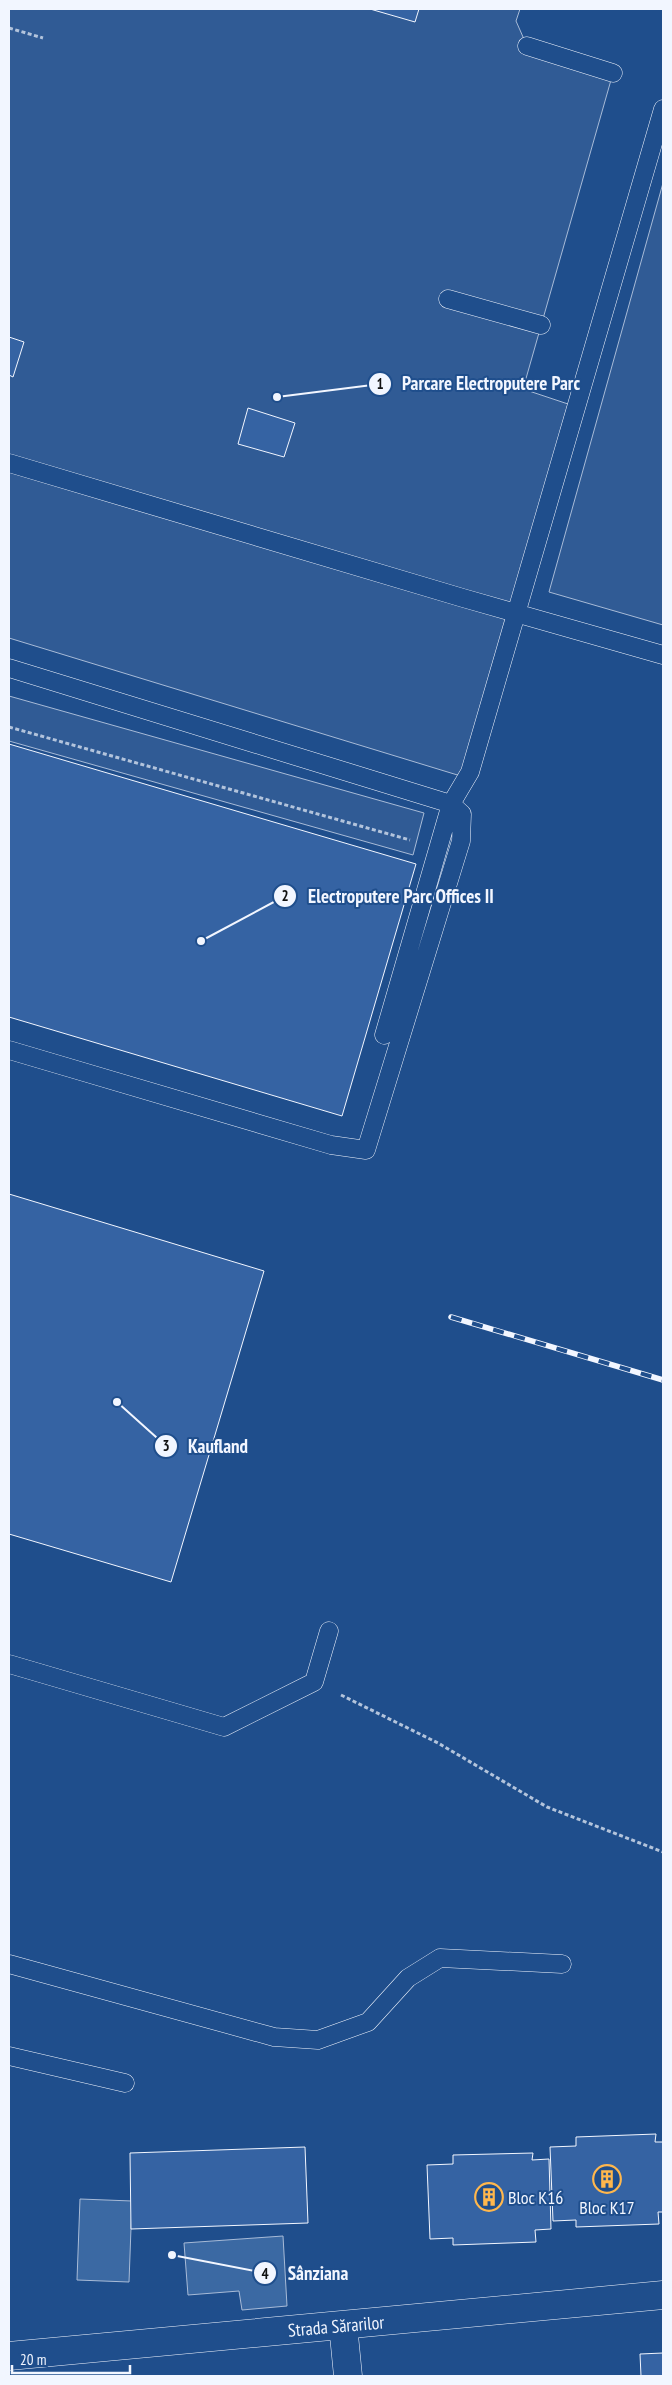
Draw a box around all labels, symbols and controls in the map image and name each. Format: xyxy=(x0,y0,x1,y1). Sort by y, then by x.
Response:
callout: Parcare Electroputere Parc xyxy=(367,367,590,401)
text: Parcare Electroputere Parc xyxy=(402,371,580,395)
text: 1 xyxy=(376,374,384,393)
callout: Electroputere Parc Offices II xyxy=(272,879,504,913)
text: Electroputere Parc Offices II xyxy=(308,884,494,908)
text: 2 xyxy=(281,886,289,905)
callout: Kaufland xyxy=(153,1429,258,1463)
text: Kaufland xyxy=(188,1434,248,1458)
text: 3 xyxy=(162,1436,170,1455)
building icon: Bloc K17 xyxy=(592,2164,622,2194)
building icon: Bloc K16 xyxy=(474,2182,504,2212)
place label: Bloc K16 xyxy=(508,2186,563,2209)
place label: Bloc K17 xyxy=(579,2196,635,2219)
callout: Sânziana xyxy=(252,2256,358,2290)
text: Sânziana xyxy=(288,2261,348,2285)
text: 4 xyxy=(261,2264,269,2283)
street label: Strada Sărarilor xyxy=(287,2310,385,2342)
scale bar xyxy=(12,2342,130,2374)
text: 20 m xyxy=(20,2350,46,2369)

